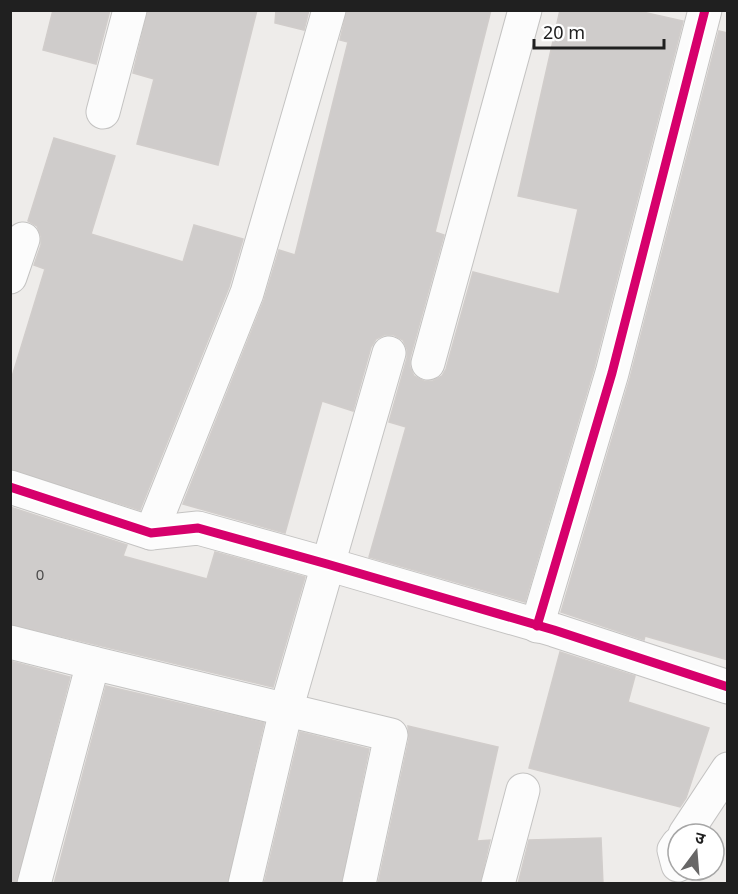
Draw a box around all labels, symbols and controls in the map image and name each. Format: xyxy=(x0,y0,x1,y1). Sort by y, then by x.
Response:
scale bar xyxy=(534,12,664,50)
text: 20 m xyxy=(543,20,585,44)
house number: 0 xyxy=(36,564,44,584)
north arrow xyxy=(666,822,726,882)
text: उ xyxy=(693,826,708,850)

